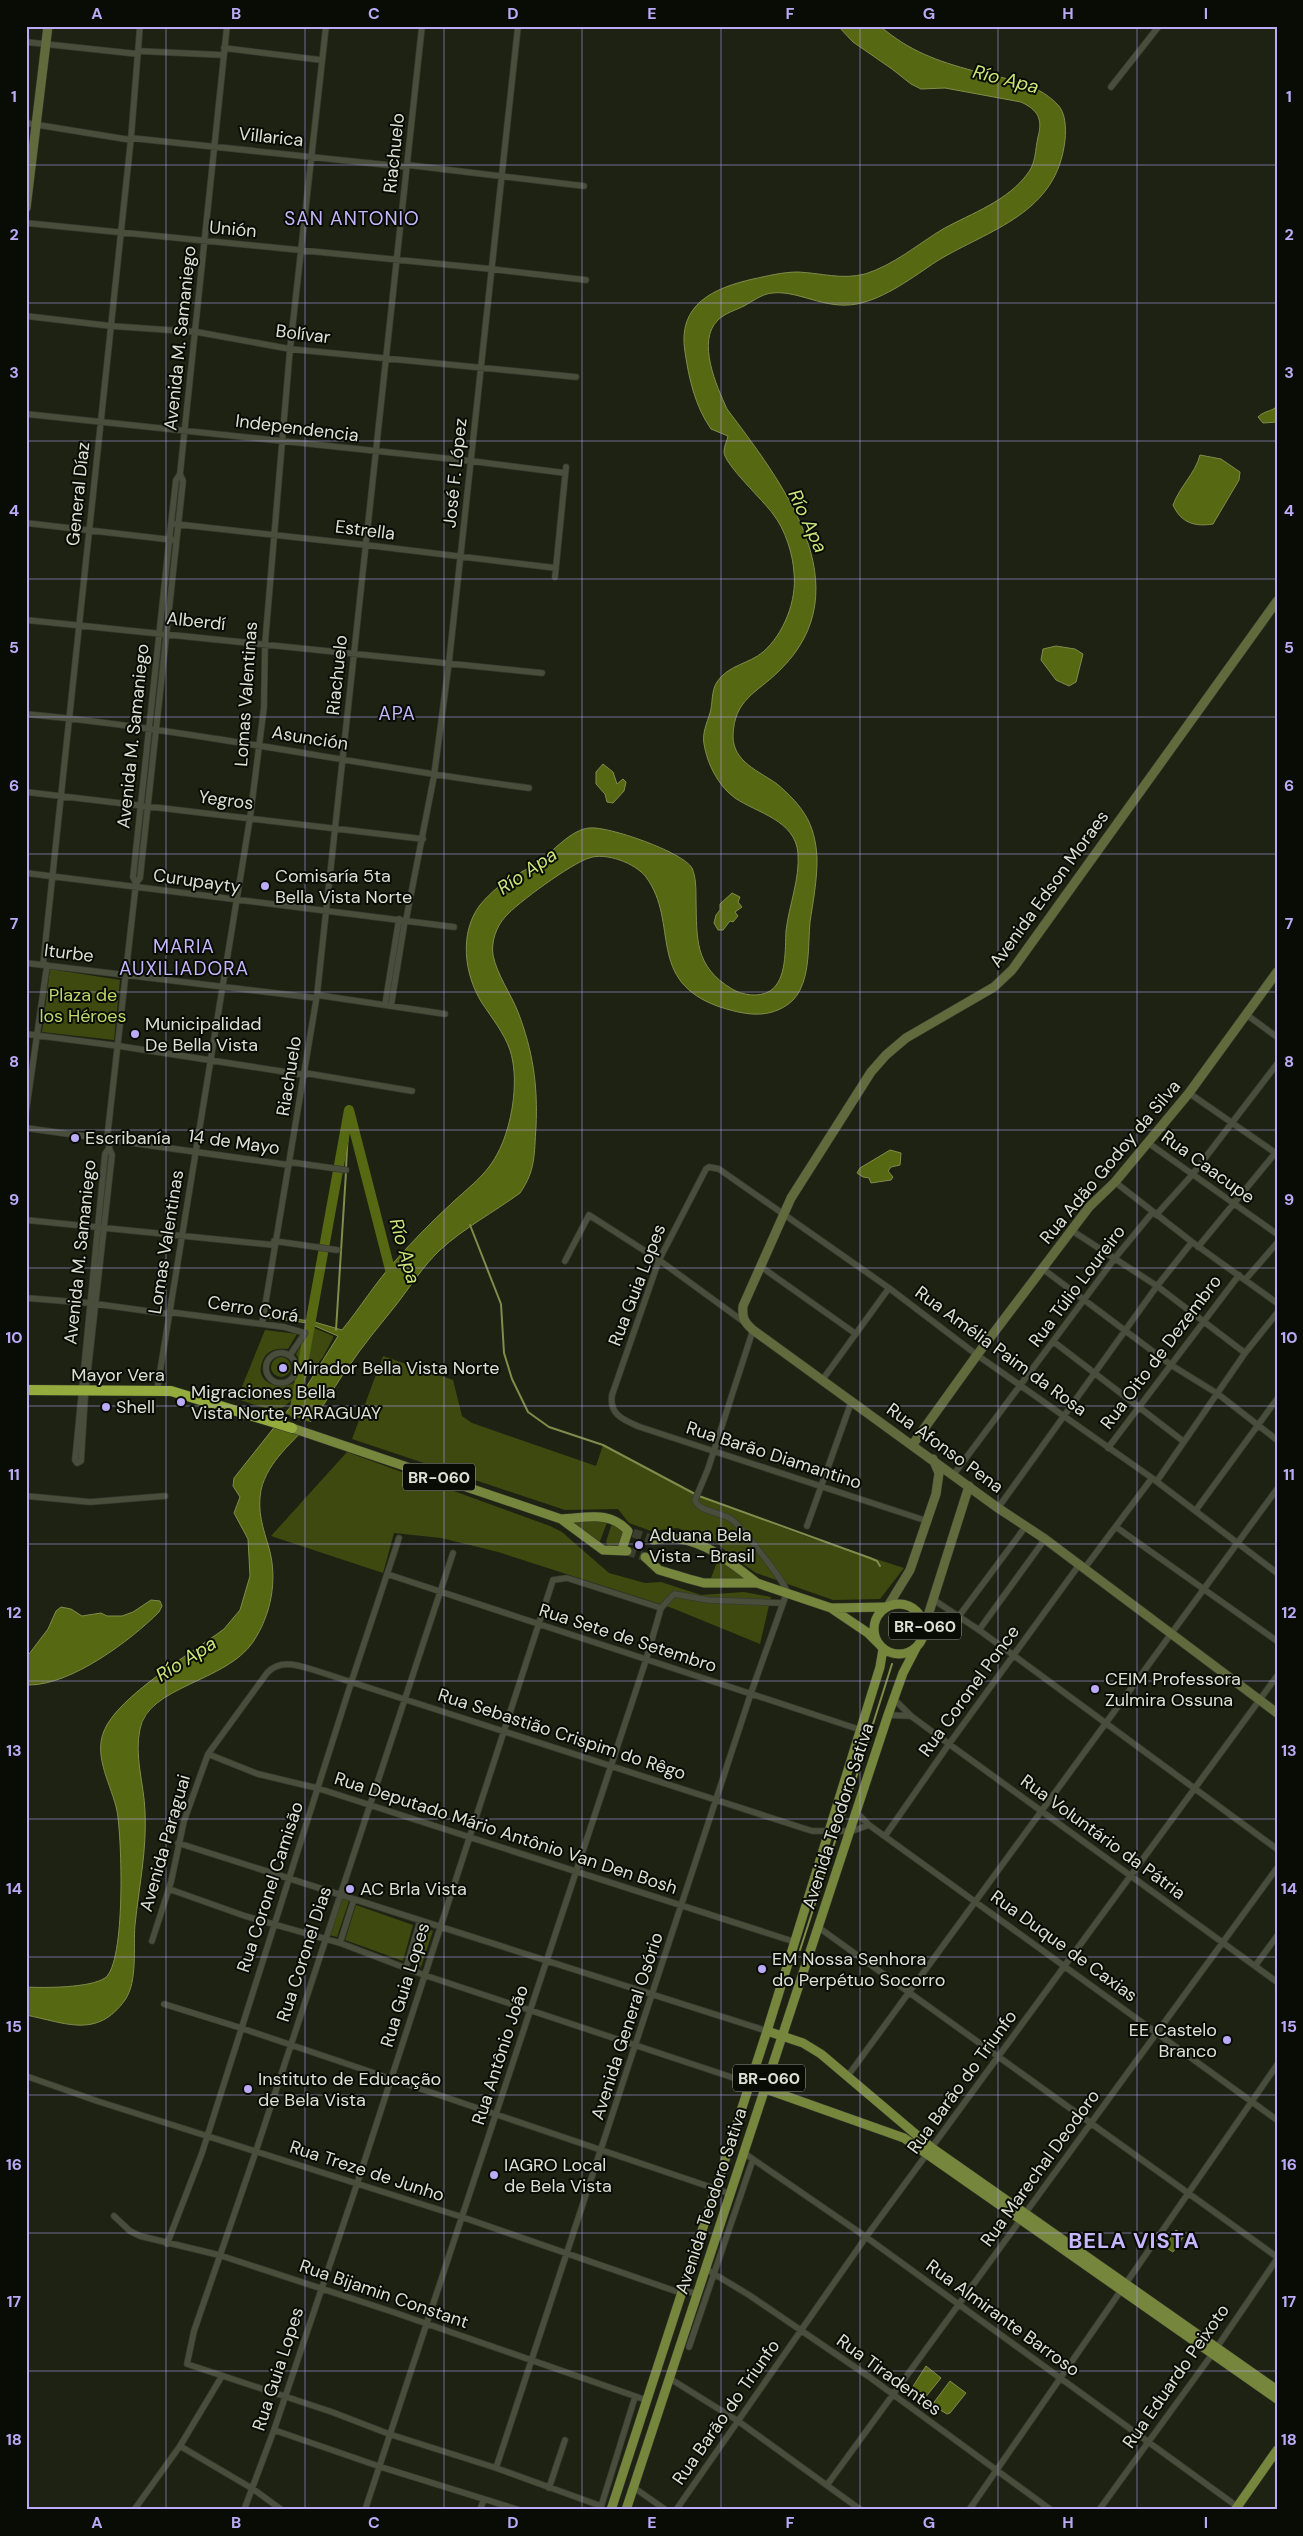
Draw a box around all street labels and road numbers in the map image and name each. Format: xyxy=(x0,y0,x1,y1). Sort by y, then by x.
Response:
street label: Riachuelo xyxy=(378,112,410,194)
street label: Villarica xyxy=(237,122,305,152)
street label: Unión xyxy=(208,215,258,243)
street label: Avenida M. Samaniego xyxy=(158,244,202,432)
street label: Bolívar xyxy=(274,319,332,349)
street label: Independencia xyxy=(234,409,360,447)
street label: José F. López xyxy=(437,417,473,529)
street label: General Díaz xyxy=(61,441,95,547)
street label: Estrella xyxy=(334,514,396,546)
street label: Alberdí xyxy=(165,606,227,636)
street label: Lomas Valentinas xyxy=(229,621,263,767)
street label: Riachuelo xyxy=(321,634,353,716)
street label: Avenida M. Samaniego xyxy=(111,642,155,830)
street label: Asunción xyxy=(270,720,350,756)
street label: Yegros xyxy=(197,785,255,815)
street label: Avenida Edson Moraes xyxy=(984,806,1114,972)
street label: Curupayty xyxy=(152,863,242,899)
street label: Iturbe xyxy=(43,938,95,968)
street label: Riachuelo xyxy=(271,1034,307,1118)
street label: Rua Adão Godoy da Silva xyxy=(1034,1075,1186,1249)
street label: 14 de Mayo xyxy=(187,1124,281,1160)
street label: Rua Caacupe xyxy=(1156,1125,1260,1209)
street label: Avenida M. Samaniego xyxy=(58,1158,102,1346)
street label: Lomas Valentinas xyxy=(143,1168,189,1316)
street label: Rua Túlio Loureiro xyxy=(1023,1220,1131,1352)
street label: Rua Guia Lopes xyxy=(603,1221,671,1349)
street label: Rua Oito de Dezembro xyxy=(1095,1270,1227,1434)
street label: Rua Amélia Paim da Rosa xyxy=(910,1280,1092,1422)
street label: Cerro Corá xyxy=(206,1290,300,1328)
street label: Mayor Vera xyxy=(71,1363,165,1387)
street label: Rua Afonso Pena xyxy=(882,1398,1008,1498)
street label: Rua Barão Diamantino xyxy=(683,1415,865,1495)
road number: BR-060 xyxy=(403,1464,475,1490)
street label: Rua Sete de Setembro xyxy=(536,1598,720,1678)
road number: BR-060 xyxy=(889,1612,961,1640)
street label: Rua Coronel Ponce xyxy=(913,1620,1025,1762)
street label: Rua Sebastião Crispim do Rêgo xyxy=(435,1683,689,1785)
street label: Avenida Teodoro Sativa xyxy=(797,1720,879,1912)
street label: Rua Deputado Mário Antônio Van Den Bosh xyxy=(331,1766,681,1900)
street label: Rua Voluntário da Pátria xyxy=(1016,1769,1190,1905)
street label: Avenida Paraguai xyxy=(134,1772,196,1914)
street label: Rua Coronel Camisão xyxy=(231,1799,309,1975)
street label: Rua Coronel Dias xyxy=(271,1883,337,2025)
street label: Rua Duque de Caxias xyxy=(986,1885,1142,2007)
street label: Rua Guia Lopes xyxy=(375,1920,435,2050)
street label: Avenida General Osório xyxy=(585,1929,669,2123)
street label: Rua Antônio João xyxy=(466,1982,534,2128)
street label: Rua Barão do Triunfo xyxy=(902,2005,1022,2159)
road number: BR-060 xyxy=(733,2064,805,2092)
street label: Rua Marechal Deodoro xyxy=(975,2085,1105,2251)
street label: Avenida Teodoro Sativa xyxy=(670,2105,752,2297)
street label: Rua Treze de Junho xyxy=(287,2135,447,2207)
street label: Rua Bijamin Constant xyxy=(296,2254,472,2334)
street label: Rua Almirante Barroso xyxy=(921,2254,1085,2382)
street label: Rua Eduardo Peixoto xyxy=(1117,2299,1235,2453)
street label: Rua Guia Lopes xyxy=(247,2304,309,2434)
street label: Rua Tiradentes xyxy=(832,2329,946,2421)
street label: Rua Barão do Triunfo xyxy=(667,2335,785,2489)

